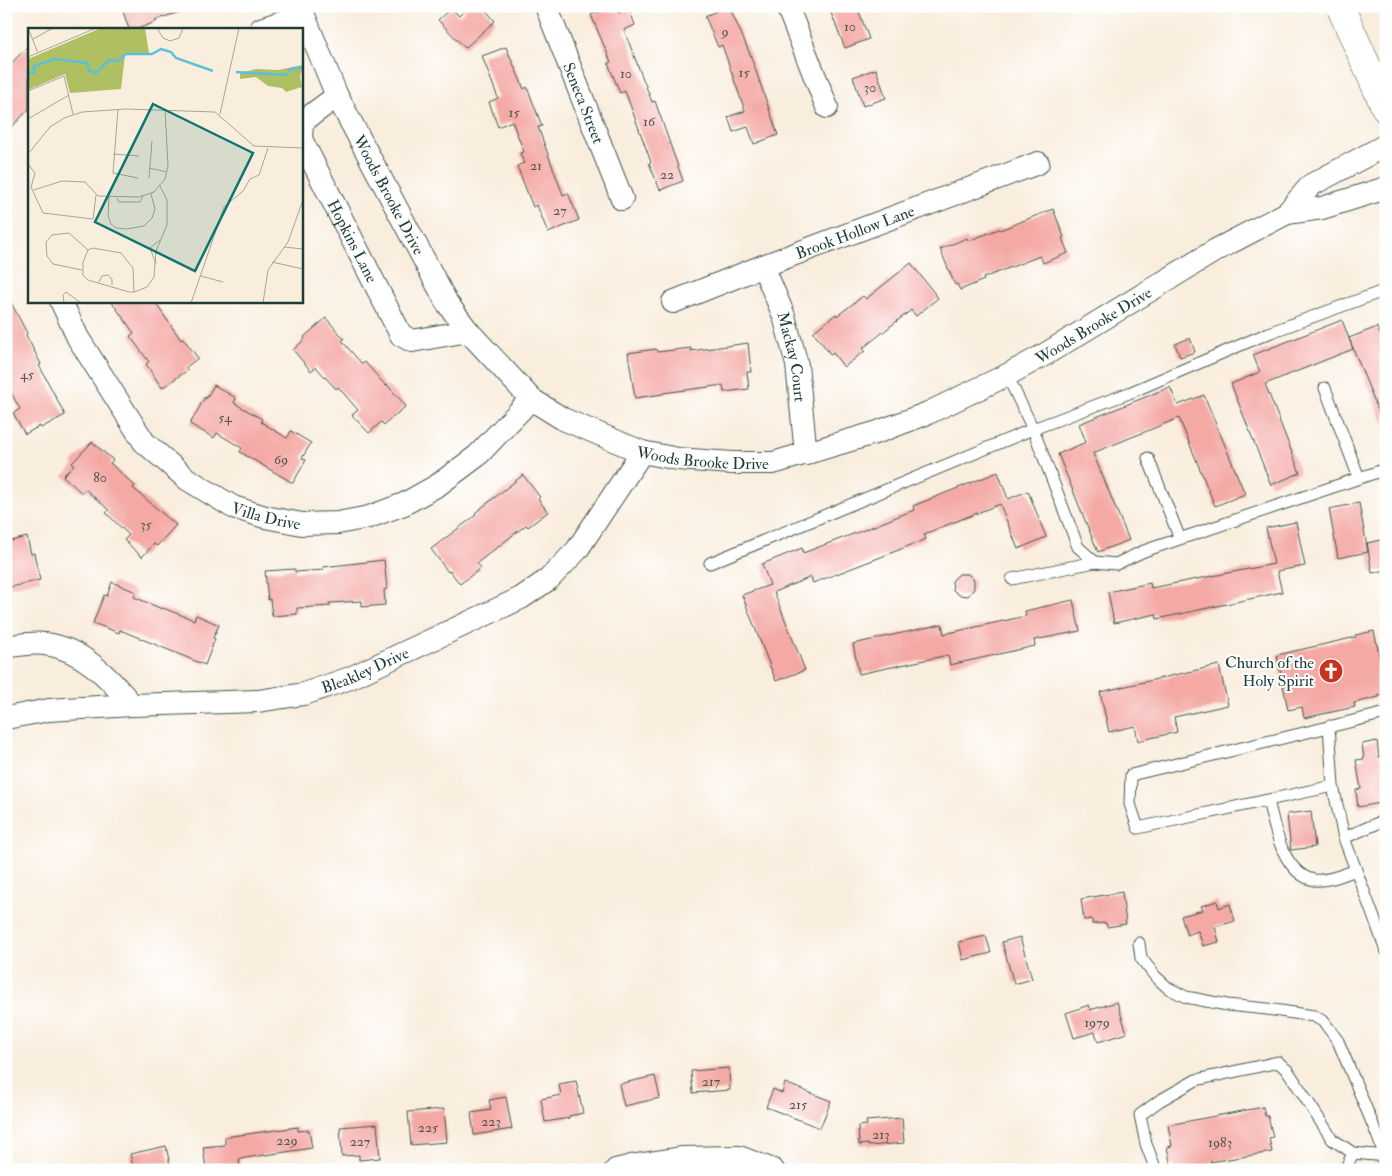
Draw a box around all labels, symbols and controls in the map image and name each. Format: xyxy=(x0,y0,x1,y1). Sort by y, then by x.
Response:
house number: 10 xyxy=(844,18,856,35)
house number: 9 xyxy=(720,23,729,40)
inset map xyxy=(28,28,302,302)
street label: Seneca Street xyxy=(558,60,608,147)
house number: 15 xyxy=(738,64,750,81)
house number: 10 xyxy=(620,65,632,82)
house number: 30 xyxy=(864,79,876,96)
house number: 15 xyxy=(508,104,520,121)
house number: 16 xyxy=(643,113,656,130)
street label: Woods Brooke Drive xyxy=(348,131,429,259)
house number: 21 xyxy=(530,157,542,174)
house number: 22 xyxy=(660,166,674,183)
street label: Hopkins Lane xyxy=(323,196,382,287)
street label: Brook Hollow Lane xyxy=(793,201,918,264)
house number: 27 xyxy=(553,202,567,219)
street label: Woods Brooke Drive xyxy=(1031,282,1156,369)
street label: Mackay Court xyxy=(772,310,810,403)
house number: 45 xyxy=(20,366,35,383)
house number: 54 xyxy=(218,409,233,426)
street label: Woods Brooke Drive xyxy=(634,442,769,474)
house number: 69 xyxy=(274,451,288,468)
house number: 80 xyxy=(93,469,107,486)
street label: Villa Drive xyxy=(229,498,303,535)
house number: 35 xyxy=(140,516,153,533)
street label: Bleakley Drive xyxy=(319,643,412,698)
place label: Church of the Holy Spirit xyxy=(1225,653,1314,692)
church icon: Church of the Holy Spirit xyxy=(1318,658,1344,684)
house number: 1979 xyxy=(1084,1014,1110,1031)
house number: 217 xyxy=(702,1073,721,1090)
house number: 215 xyxy=(789,1096,808,1113)
house number: 223 xyxy=(481,1113,501,1130)
house number: 225 xyxy=(418,1119,439,1136)
house number: 213 xyxy=(872,1126,890,1143)
house number: 229 xyxy=(276,1132,298,1149)
house number: 227 xyxy=(350,1133,371,1150)
house number: 1983 xyxy=(1208,1134,1232,1151)

